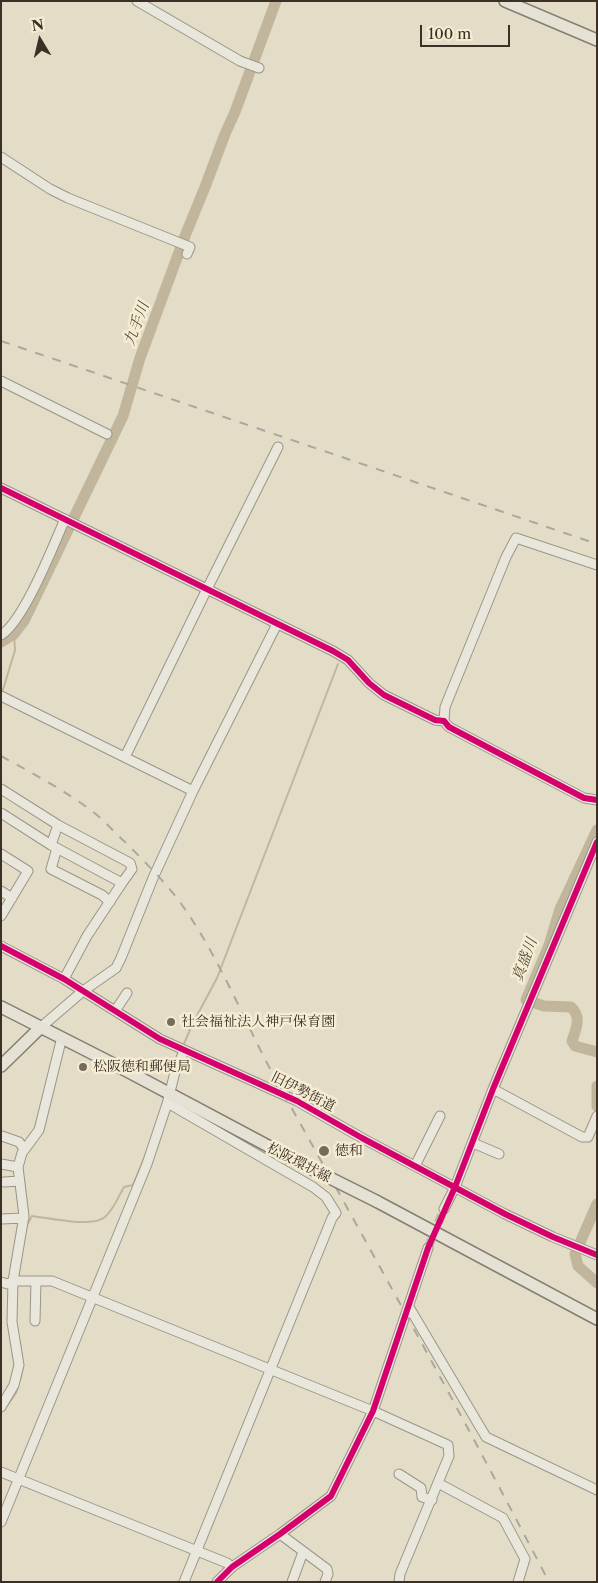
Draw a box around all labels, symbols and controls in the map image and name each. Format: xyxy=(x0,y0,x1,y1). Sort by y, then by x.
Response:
north arrow xyxy=(15,15,65,65)
text: N xyxy=(30,15,45,35)
scale bar xyxy=(423,15,513,47)
text: 100 m xyxy=(428,24,471,43)
water label: 九手川 xyxy=(121,300,153,348)
water label: 真盛川 xyxy=(509,936,541,984)
place label: 社会福祉法人神戸保育園 xyxy=(181,1014,335,1030)
marker: 社会福祉法人神戸保育園 xyxy=(165,1016,177,1028)
place label: 松阪徳和郵便局 xyxy=(93,1059,191,1075)
marker: 松阪徳和郵便局 xyxy=(77,1061,89,1073)
street label: 旧伊勢街道 xyxy=(268,1069,338,1115)
street label: 松阪環状線 xyxy=(264,1140,334,1186)
place label: 徳和 xyxy=(335,1143,363,1159)
marker: 徳和 xyxy=(317,1144,331,1158)

